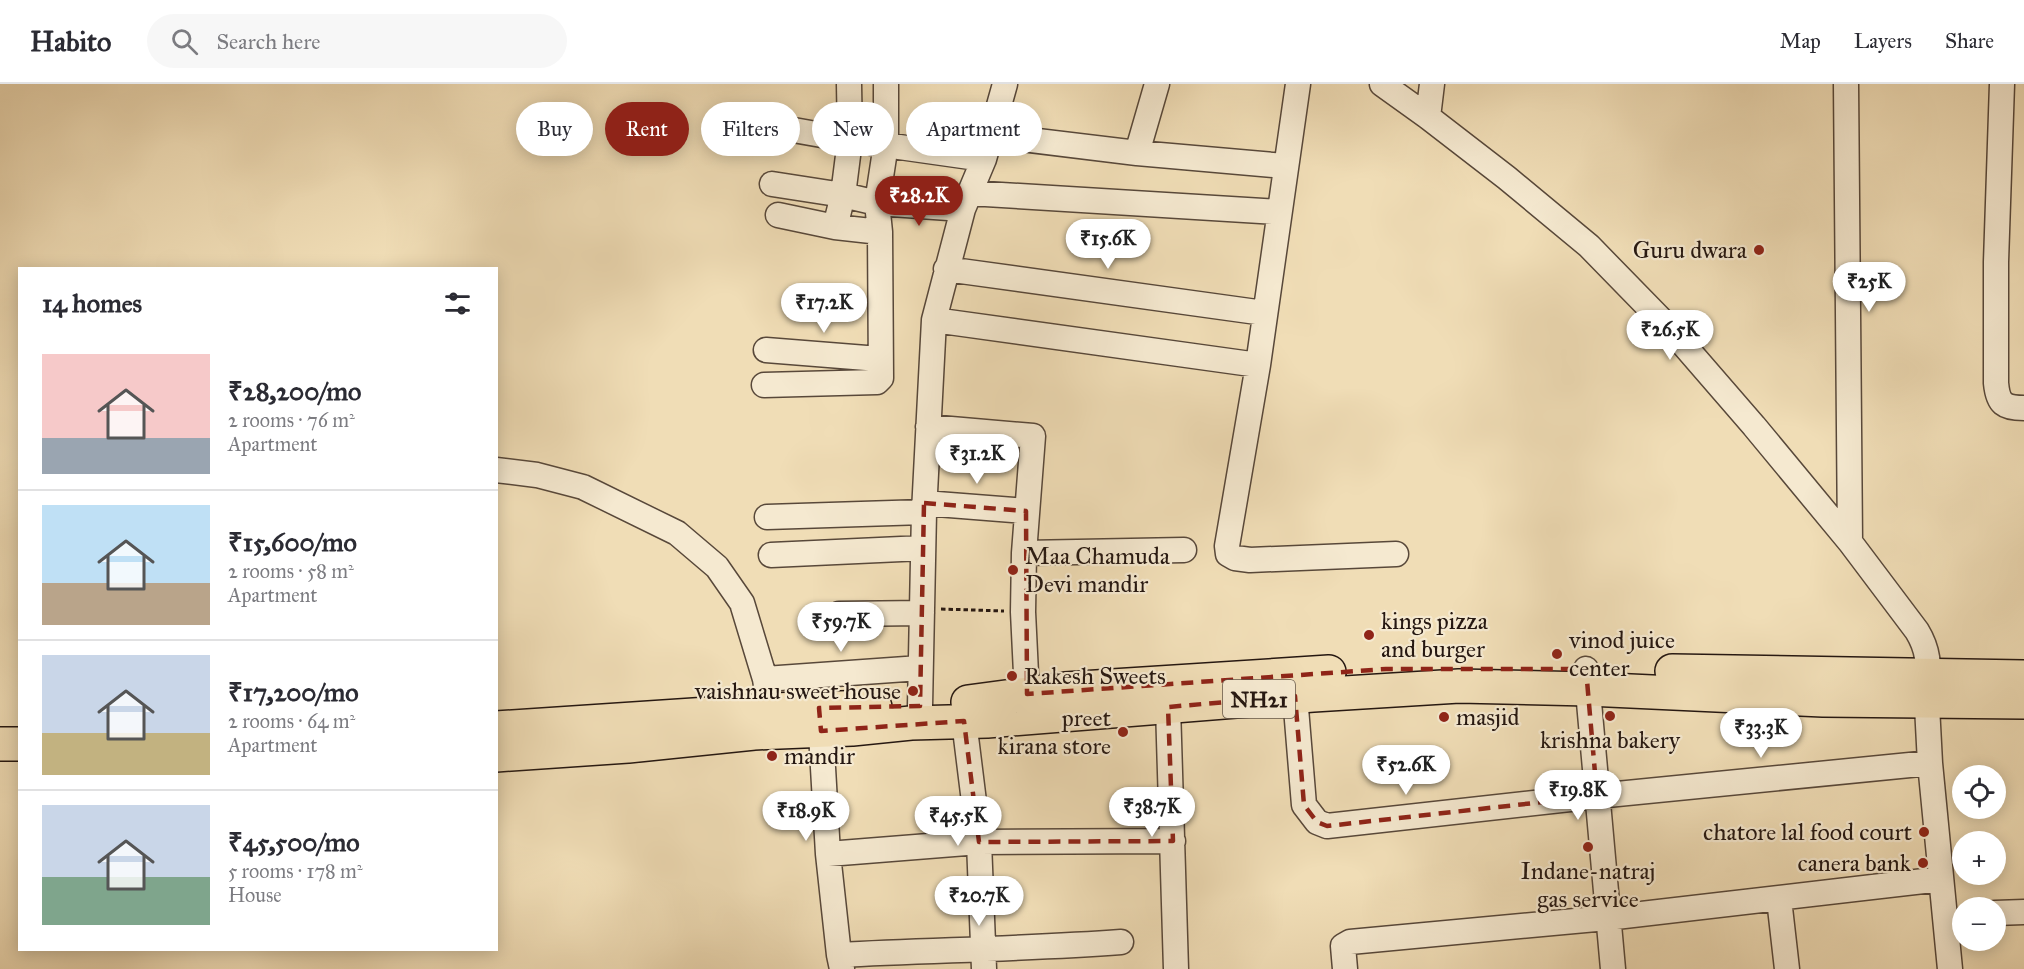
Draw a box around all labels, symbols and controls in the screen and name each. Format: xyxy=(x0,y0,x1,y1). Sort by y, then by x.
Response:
search box xyxy=(147,14,567,68)
text: Habito xyxy=(30,24,111,59)
icon: search xyxy=(168,25,201,58)
text: Search here xyxy=(216,28,320,55)
text: Map xyxy=(1780,28,1821,54)
text: Layers xyxy=(1854,28,1912,54)
text: Share xyxy=(1945,28,1994,54)
chip: Buy xyxy=(516,102,593,156)
chip: Rent xyxy=(605,102,689,156)
chip: Filters xyxy=(701,102,800,156)
chip: New xyxy=(812,102,894,156)
chip: Apartment xyxy=(906,102,1042,156)
pin: ₹28.2K xyxy=(870,176,968,227)
text: ₹28.2K xyxy=(889,183,949,207)
pin: ₹15.6K xyxy=(1059,219,1157,270)
text: ₹15.6K xyxy=(1080,226,1136,250)
place label: Guru dwara xyxy=(1633,235,1748,265)
marker: Guru dwara xyxy=(1752,243,1766,257)
pin: ₹25K xyxy=(1833,262,1905,313)
text: ₹25K xyxy=(1847,269,1891,293)
pin: ₹17.2K xyxy=(775,283,873,334)
text: 14 homes xyxy=(42,287,142,319)
icon: filters xyxy=(441,287,474,320)
text: ₹17.2K xyxy=(795,290,853,314)
pin: ₹26.5K xyxy=(1621,310,1719,361)
text: ₹26.5K xyxy=(1641,317,1699,341)
text: ₹28,200/mo xyxy=(228,375,361,407)
icon: home xyxy=(90,378,162,450)
text: 2 rooms · 76 m² xyxy=(228,408,355,432)
text: Apartment xyxy=(228,432,317,456)
pin: ₹31.2K xyxy=(928,434,1026,485)
text: ₹31.2K xyxy=(949,441,1005,465)
text: ₹15,600/mo xyxy=(228,526,357,558)
icon: home xyxy=(90,529,162,601)
place label: Maa Chamuda Devi mandir xyxy=(1025,541,1171,599)
text: 2 rooms · 58 m² xyxy=(228,559,354,583)
marker: Maa Chamuda Devi mandir xyxy=(1006,563,1020,577)
text: Apartment xyxy=(228,583,317,607)
pin: ₹59.7K xyxy=(792,602,890,653)
place label: kings pizza and burger xyxy=(1381,606,1489,664)
text: ₹59.7K xyxy=(811,609,871,633)
place label: vinod juice center xyxy=(1568,625,1675,683)
marker: kings pizza and burger xyxy=(1362,628,1376,642)
marker: vinod juice center xyxy=(1550,647,1564,661)
place label: Rakesh Sweets xyxy=(1024,661,1166,691)
marker: Rakesh Sweets xyxy=(1005,669,1019,683)
text: ₹17,200/mo xyxy=(228,676,359,708)
place label: vaishnau sweet house xyxy=(694,676,901,706)
icon: home xyxy=(90,679,162,751)
road number: NH21 xyxy=(1223,680,1295,718)
marker: vaishnau sweet house xyxy=(906,684,920,698)
place label: masjid xyxy=(1456,702,1519,732)
place label: preet kirana store xyxy=(998,703,1112,761)
pin: ₹33.3K xyxy=(1712,708,1810,759)
text: 2 rooms · 64 m² xyxy=(228,709,355,733)
marker: krishna bakery xyxy=(1603,709,1617,723)
marker: masjid xyxy=(1437,710,1451,724)
text: ₹33.3K xyxy=(1734,715,1788,739)
marker: preet kirana store xyxy=(1116,725,1130,739)
place label: krishna bakery xyxy=(1540,725,1681,755)
text: Apartment xyxy=(228,733,317,757)
place label: mandir xyxy=(784,741,855,771)
pin: ₹52.6K xyxy=(1357,745,1455,796)
marker: mandir xyxy=(765,749,779,763)
text: ₹52.6K xyxy=(1376,752,1436,776)
map controls xyxy=(1952,765,2006,951)
button: locate xyxy=(1952,765,2006,819)
pin: ₹19.8K xyxy=(1529,770,1627,821)
text: ₹19.8K xyxy=(1549,777,1607,801)
pin: ₹38.7K xyxy=(1103,787,1201,838)
pin: ₹18.9K xyxy=(757,791,855,842)
text: ₹38.7K xyxy=(1123,794,1181,818)
pin: ₹45.5K xyxy=(909,796,1007,847)
text: ₹18.9K xyxy=(776,798,836,822)
text: ₹45.5K xyxy=(929,803,987,827)
place label: chatore lal food court xyxy=(1703,817,1912,847)
marker: chatore lal food court xyxy=(1917,825,1931,839)
text: ₹45,500/mo xyxy=(228,826,359,858)
icon: home xyxy=(90,829,162,901)
button: + xyxy=(1952,831,2006,885)
marker: Indane-natraj gas service xyxy=(1581,840,1595,854)
place label: canera bank xyxy=(1798,848,1912,878)
place label: Indane-natraj gas service xyxy=(1521,856,1655,914)
marker: canera bank xyxy=(1916,856,1930,870)
text: 5 rooms · 178 m² xyxy=(228,859,363,883)
pin: ₹20.7K xyxy=(930,876,1028,927)
text: House xyxy=(228,883,282,907)
text: ₹20.7K xyxy=(949,883,1009,907)
button: − xyxy=(1952,897,2006,951)

